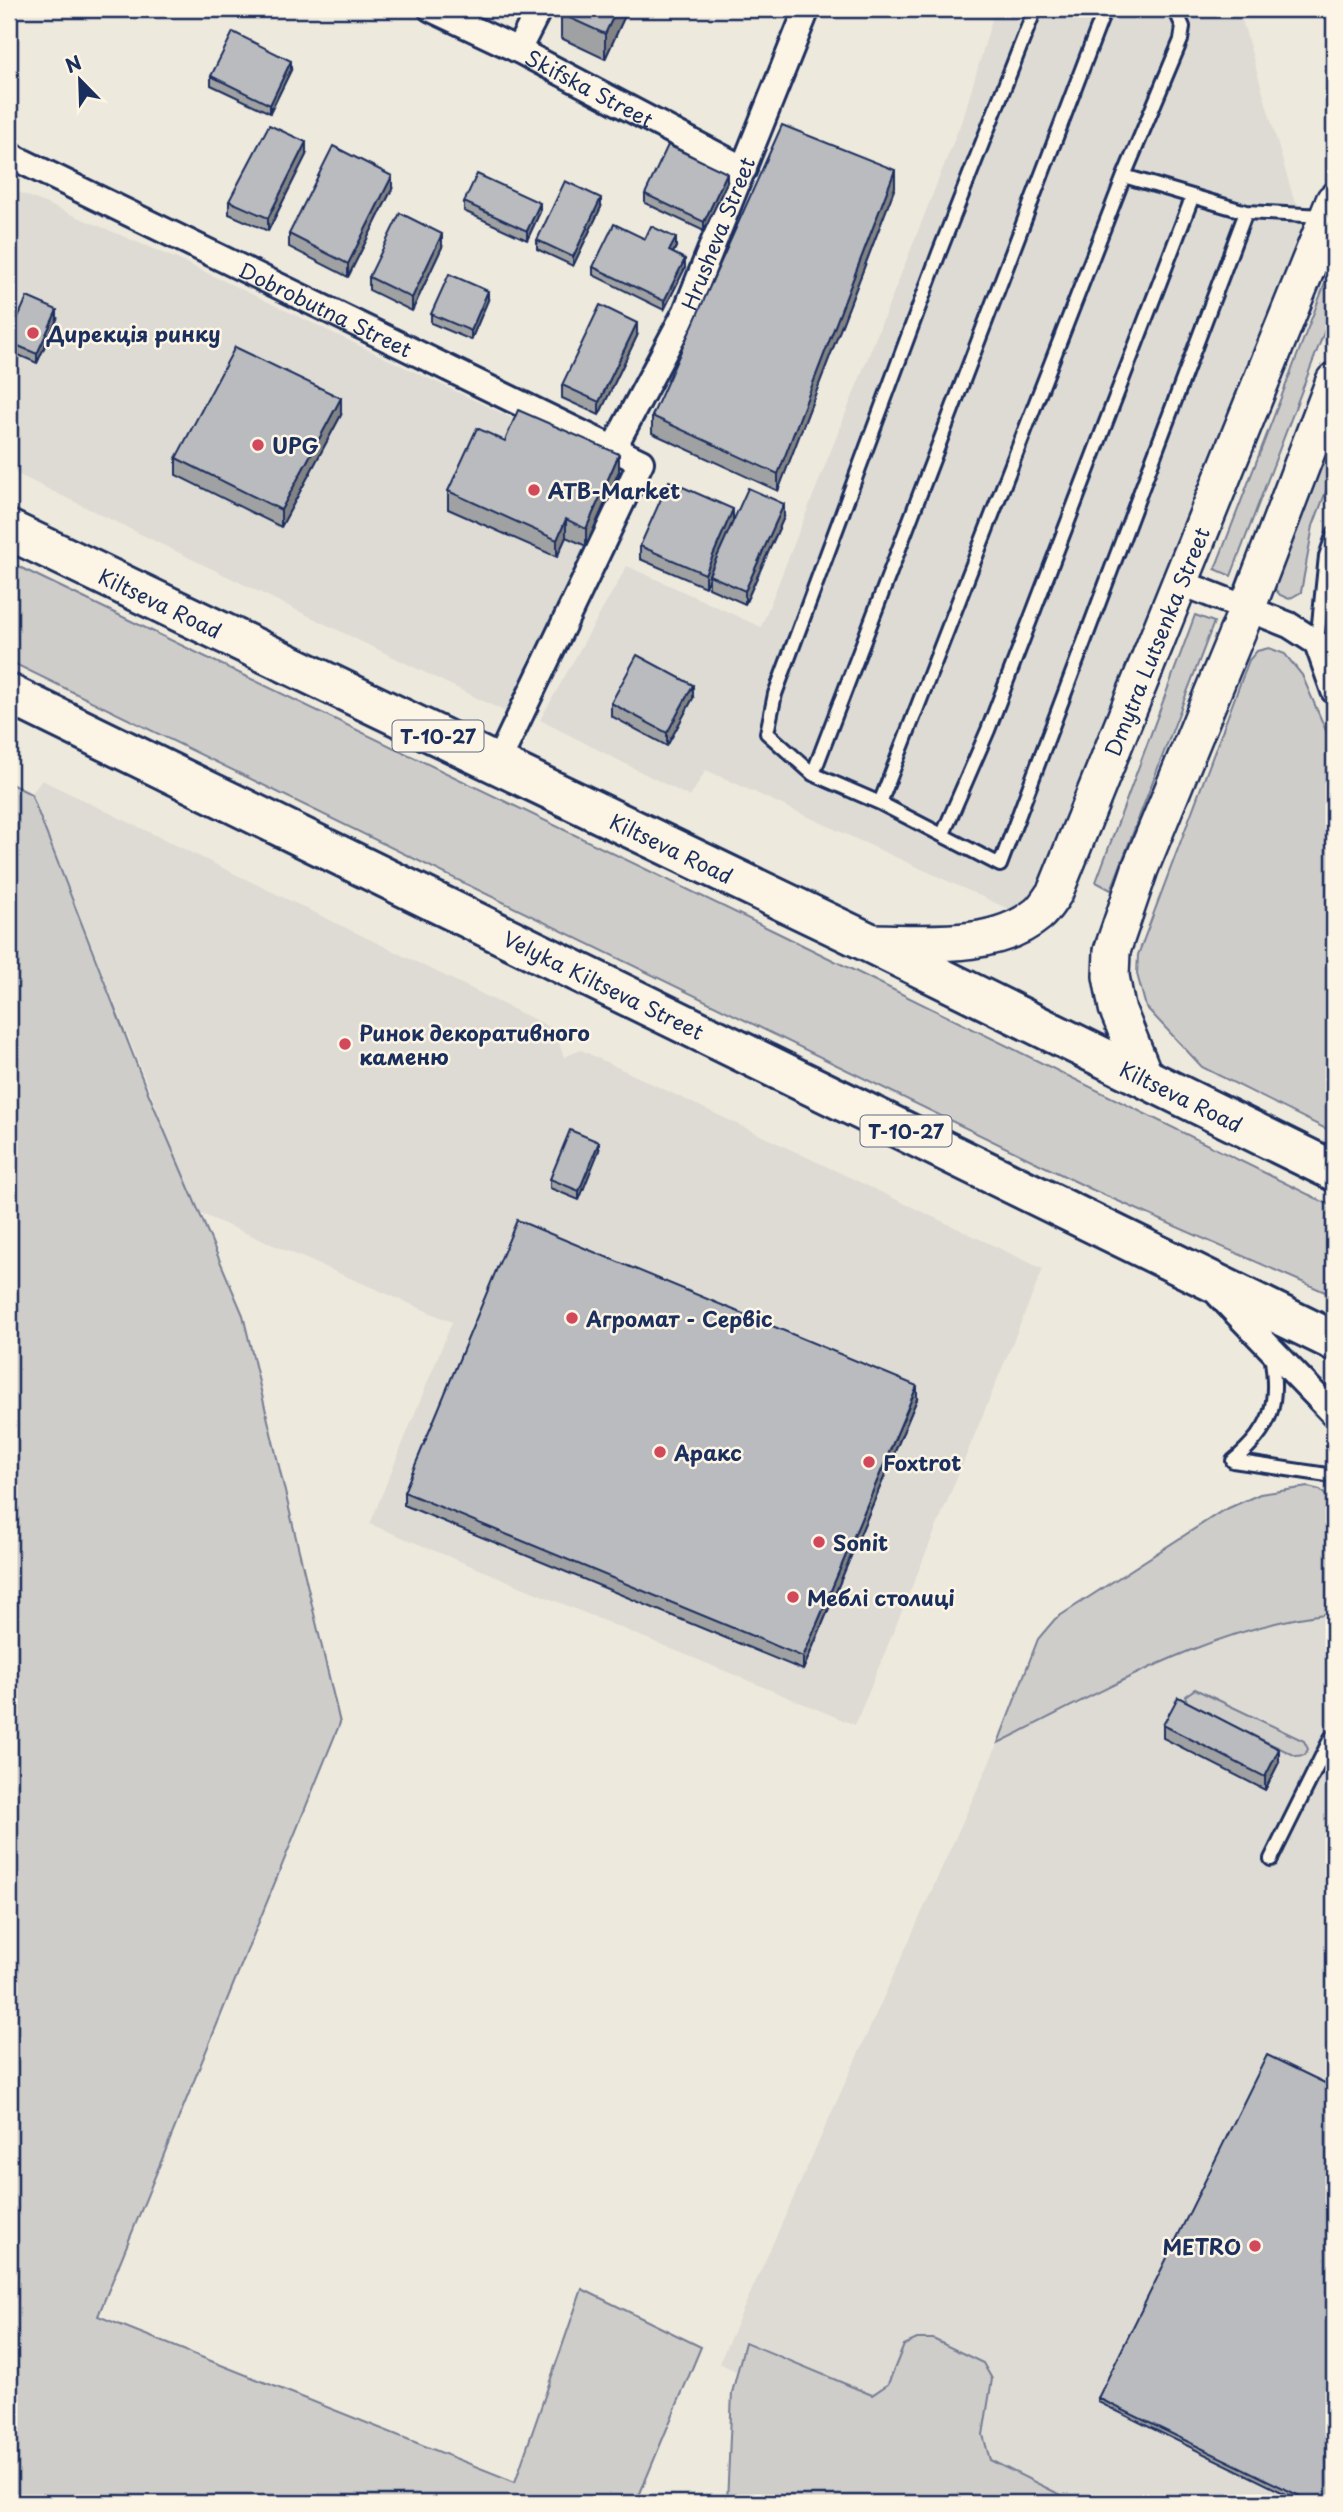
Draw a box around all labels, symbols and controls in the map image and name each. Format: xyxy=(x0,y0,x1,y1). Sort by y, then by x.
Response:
street label: Skifska Street xyxy=(520,41,659,135)
north arrow xyxy=(46,46,116,116)
text: N xyxy=(61,48,85,79)
street label: Hrusheva Street xyxy=(672,152,762,315)
street label: Dobrobutna Street xyxy=(234,253,418,364)
place label: Дирекція ринку xyxy=(46,317,221,349)
marker: Дирекція ринку xyxy=(25,325,41,341)
place label: UPG xyxy=(272,429,319,461)
marker: UPG xyxy=(250,437,266,453)
place label: ATB-Market xyxy=(548,474,680,506)
marker: ATB-Market xyxy=(526,482,542,498)
street label: Dmytra Lutsenka Street xyxy=(1095,522,1217,761)
street label: Kiltseva Road xyxy=(93,559,227,646)
road number: Т-10-27 xyxy=(392,720,484,751)
street label: Kiltseva Road xyxy=(605,805,739,891)
street label: Velyka Kiltseva Street xyxy=(498,922,710,1047)
place label: Ринок декоративного каменю xyxy=(359,1016,590,1072)
marker: Ринок декоративного каменю xyxy=(337,1036,353,1052)
street label: Kiltseva Road xyxy=(1115,1052,1248,1140)
road number: Т-10-27 xyxy=(860,1116,951,1147)
place label: Агромат - Сервіс xyxy=(585,1302,773,1334)
marker: Агромат - Сервіс xyxy=(564,1310,580,1326)
place label: Аракс xyxy=(673,1436,742,1468)
marker: Аракс xyxy=(652,1444,668,1460)
place label: Foxtrot xyxy=(883,1446,961,1478)
marker: Foxtrot xyxy=(861,1454,877,1470)
place label: Sonit xyxy=(833,1526,888,1558)
marker: Sonit xyxy=(811,1534,827,1550)
place label: Меблі столиці xyxy=(807,1581,955,1613)
marker: Меблі столиці xyxy=(785,1589,801,1605)
place label: METRO xyxy=(1162,2230,1241,2262)
marker: METRO xyxy=(1247,2238,1263,2254)

